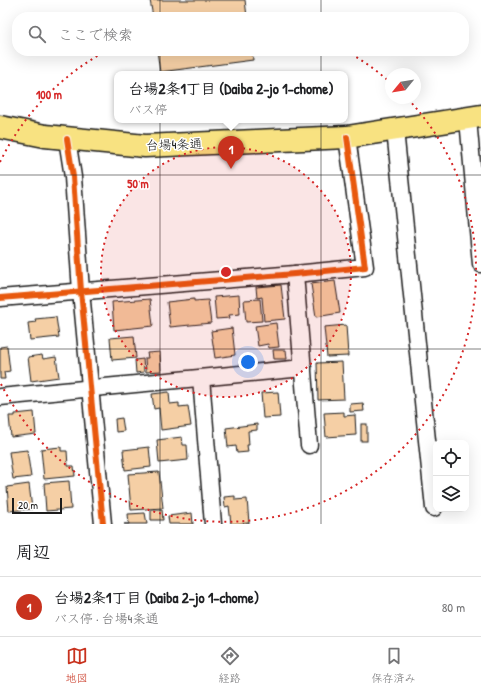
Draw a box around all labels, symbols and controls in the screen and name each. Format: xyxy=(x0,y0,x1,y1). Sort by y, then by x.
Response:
search box xyxy=(12,12,469,56)
icon: search xyxy=(26,23,48,45)
text: ここで検索 xyxy=(58,24,133,45)
north arrow xyxy=(385,68,421,104)
popup xyxy=(114,71,348,123)
text: 台場2条1丁目 (Daiba 2-jo 1-chome) xyxy=(128,78,334,99)
text: 100 m xyxy=(36,86,62,103)
text: バス停 xyxy=(128,100,167,118)
street label: 台場4条通 xyxy=(145,134,203,154)
pin: 1 xyxy=(218,136,244,169)
text: 50 m xyxy=(127,175,149,192)
centre of rings xyxy=(219,265,233,279)
your location xyxy=(238,352,258,372)
map controls xyxy=(433,440,469,512)
button: locate xyxy=(433,440,469,476)
button: layers xyxy=(433,476,469,512)
scale bar xyxy=(12,496,62,515)
text: 20 m xyxy=(18,498,38,512)
text: 周辺 xyxy=(16,540,50,563)
text: 台場2条1丁目 (Daiba 2-jo 1-chome) xyxy=(54,587,259,608)
text: 1 xyxy=(27,598,31,616)
text: 80 m xyxy=(442,598,465,616)
text: バス停 · 台場4条通 xyxy=(54,609,158,627)
tab: 地図 xyxy=(66,645,88,685)
tab: 経路 xyxy=(219,645,241,685)
tab: 保存済み xyxy=(372,645,416,685)

